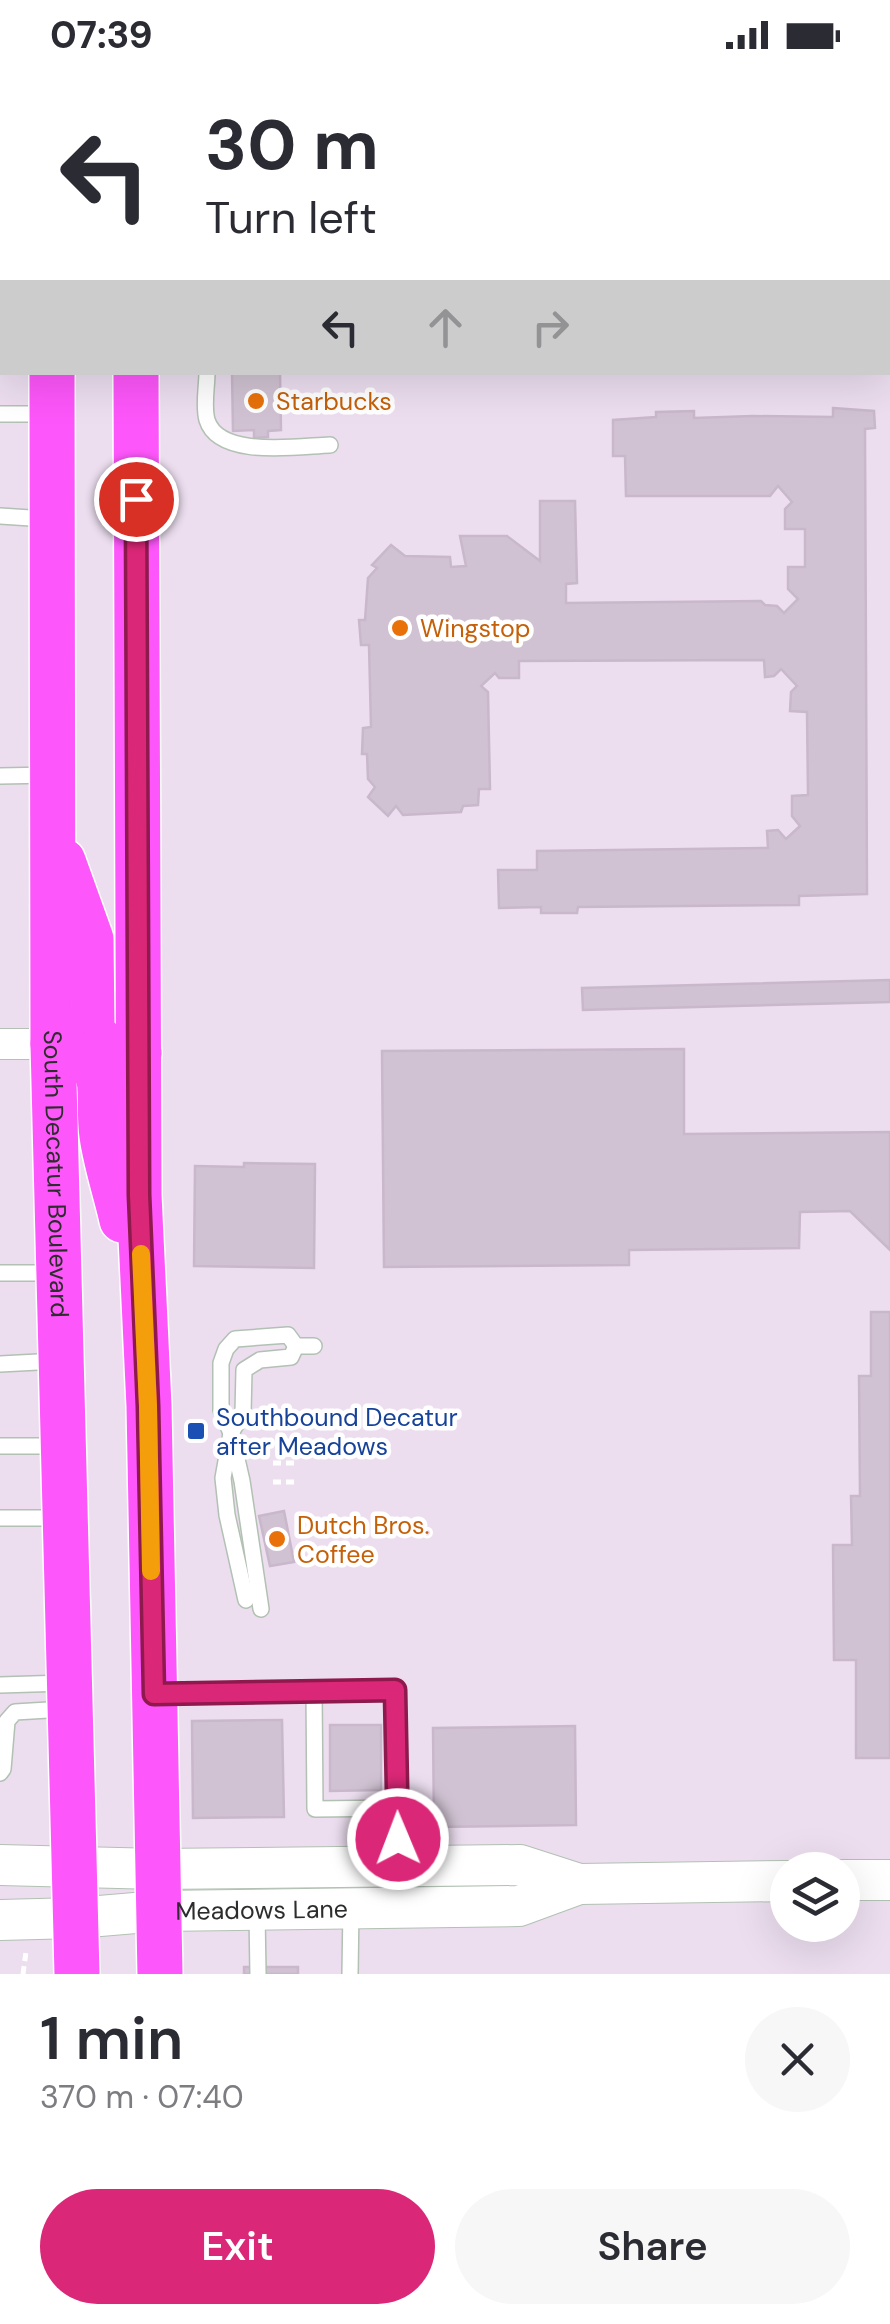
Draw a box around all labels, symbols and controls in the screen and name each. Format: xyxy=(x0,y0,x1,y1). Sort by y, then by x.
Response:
text: 07:39 xyxy=(50,10,153,60)
text: 30 m xyxy=(205,100,379,191)
icon: left xyxy=(40,110,170,240)
text: Turn left xyxy=(205,188,377,247)
icon: left xyxy=(313,300,368,355)
icon: ahead xyxy=(418,300,473,355)
icon: right xyxy=(523,300,578,355)
place label: Starbucks xyxy=(276,385,392,418)
marker: Starbucks xyxy=(245,390,267,412)
pin xyxy=(94,457,179,542)
icon: arrive xyxy=(109,472,164,527)
place label: Wingstop xyxy=(420,612,530,645)
marker: Wingstop xyxy=(389,617,411,639)
street label: South Decatur Boulevard xyxy=(36,1030,77,1318)
place label: Southbound Decatur after Meadows xyxy=(216,1401,458,1463)
marker: Southbound Decatur after Meadows xyxy=(185,1420,207,1442)
place label: Dutch Bros. Coffee xyxy=(297,1509,429,1571)
marker: Dutch Bros. Coffee xyxy=(266,1528,288,1550)
position arrow xyxy=(346,1787,450,1891)
map controls xyxy=(770,1852,860,1942)
button: layers xyxy=(770,1852,860,1942)
street label: Meadows Lane xyxy=(175,1892,348,1927)
text: 1 min xyxy=(40,1999,183,2078)
button: close xyxy=(745,2007,850,2112)
text: 370 m · 07:40 xyxy=(40,2076,244,2118)
button: Exit xyxy=(40,2189,435,2304)
button: Share xyxy=(455,2189,850,2304)

